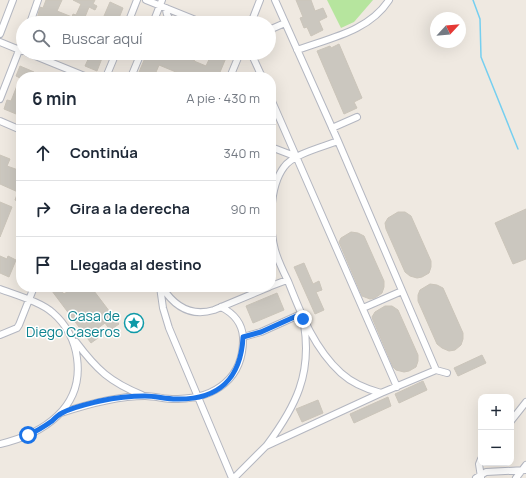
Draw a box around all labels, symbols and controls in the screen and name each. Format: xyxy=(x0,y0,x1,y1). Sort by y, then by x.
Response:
north arrow xyxy=(430,12,466,48)
search box xyxy=(16,16,276,60)
icon: search xyxy=(30,27,52,49)
text: Buscar aquí xyxy=(62,28,143,49)
text: 6 min xyxy=(32,87,77,110)
text: A pie · 430 m xyxy=(186,89,260,107)
icon: ahead xyxy=(32,142,54,164)
text: Continúa xyxy=(70,142,138,163)
text: 340 m xyxy=(224,144,260,162)
icon: right xyxy=(32,198,54,220)
text: Gira a la derecha xyxy=(70,198,190,219)
text: 90 m xyxy=(230,200,260,218)
icon: arrive xyxy=(32,254,54,276)
text: Llegada al destino xyxy=(70,254,202,275)
place label: Casa de Diego Caseros xyxy=(26,306,120,341)
route end xyxy=(294,310,312,328)
place icon: Casa de Diego Caseros xyxy=(123,312,145,334)
map controls xyxy=(478,394,514,466)
button: + xyxy=(478,394,514,430)
route start xyxy=(19,426,37,444)
button: − xyxy=(478,430,514,466)

